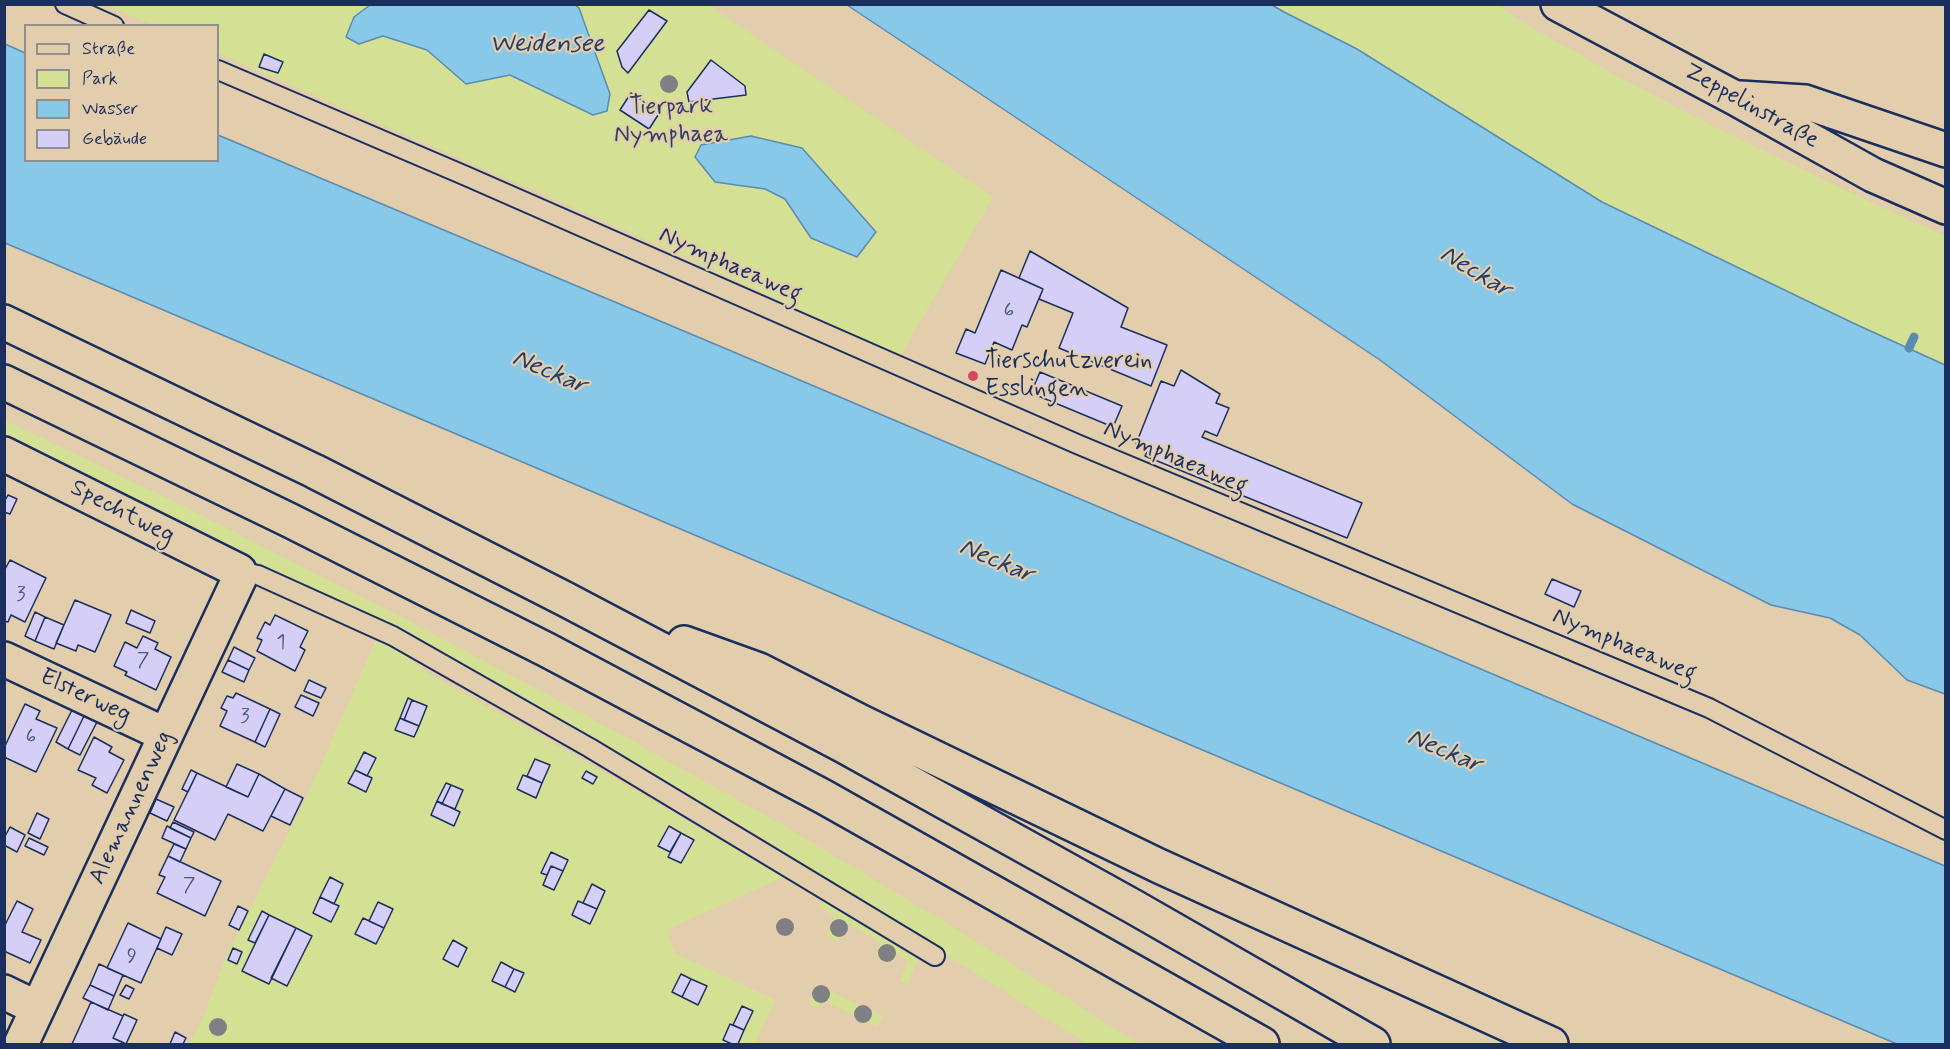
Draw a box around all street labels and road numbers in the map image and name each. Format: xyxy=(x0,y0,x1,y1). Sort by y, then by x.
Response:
street label: Zeppelinstraße xyxy=(1678,58,1824,156)
street label: Nymphaeaweg xyxy=(654,222,806,310)
street label: Nymphaeaweg xyxy=(1099,416,1251,502)
street label: Spechtweg xyxy=(65,474,179,552)
street label: Nymphaeaweg xyxy=(1548,603,1700,689)
street label: Elsterweg xyxy=(35,663,135,731)
street label: Alemannenweg xyxy=(84,727,180,889)

